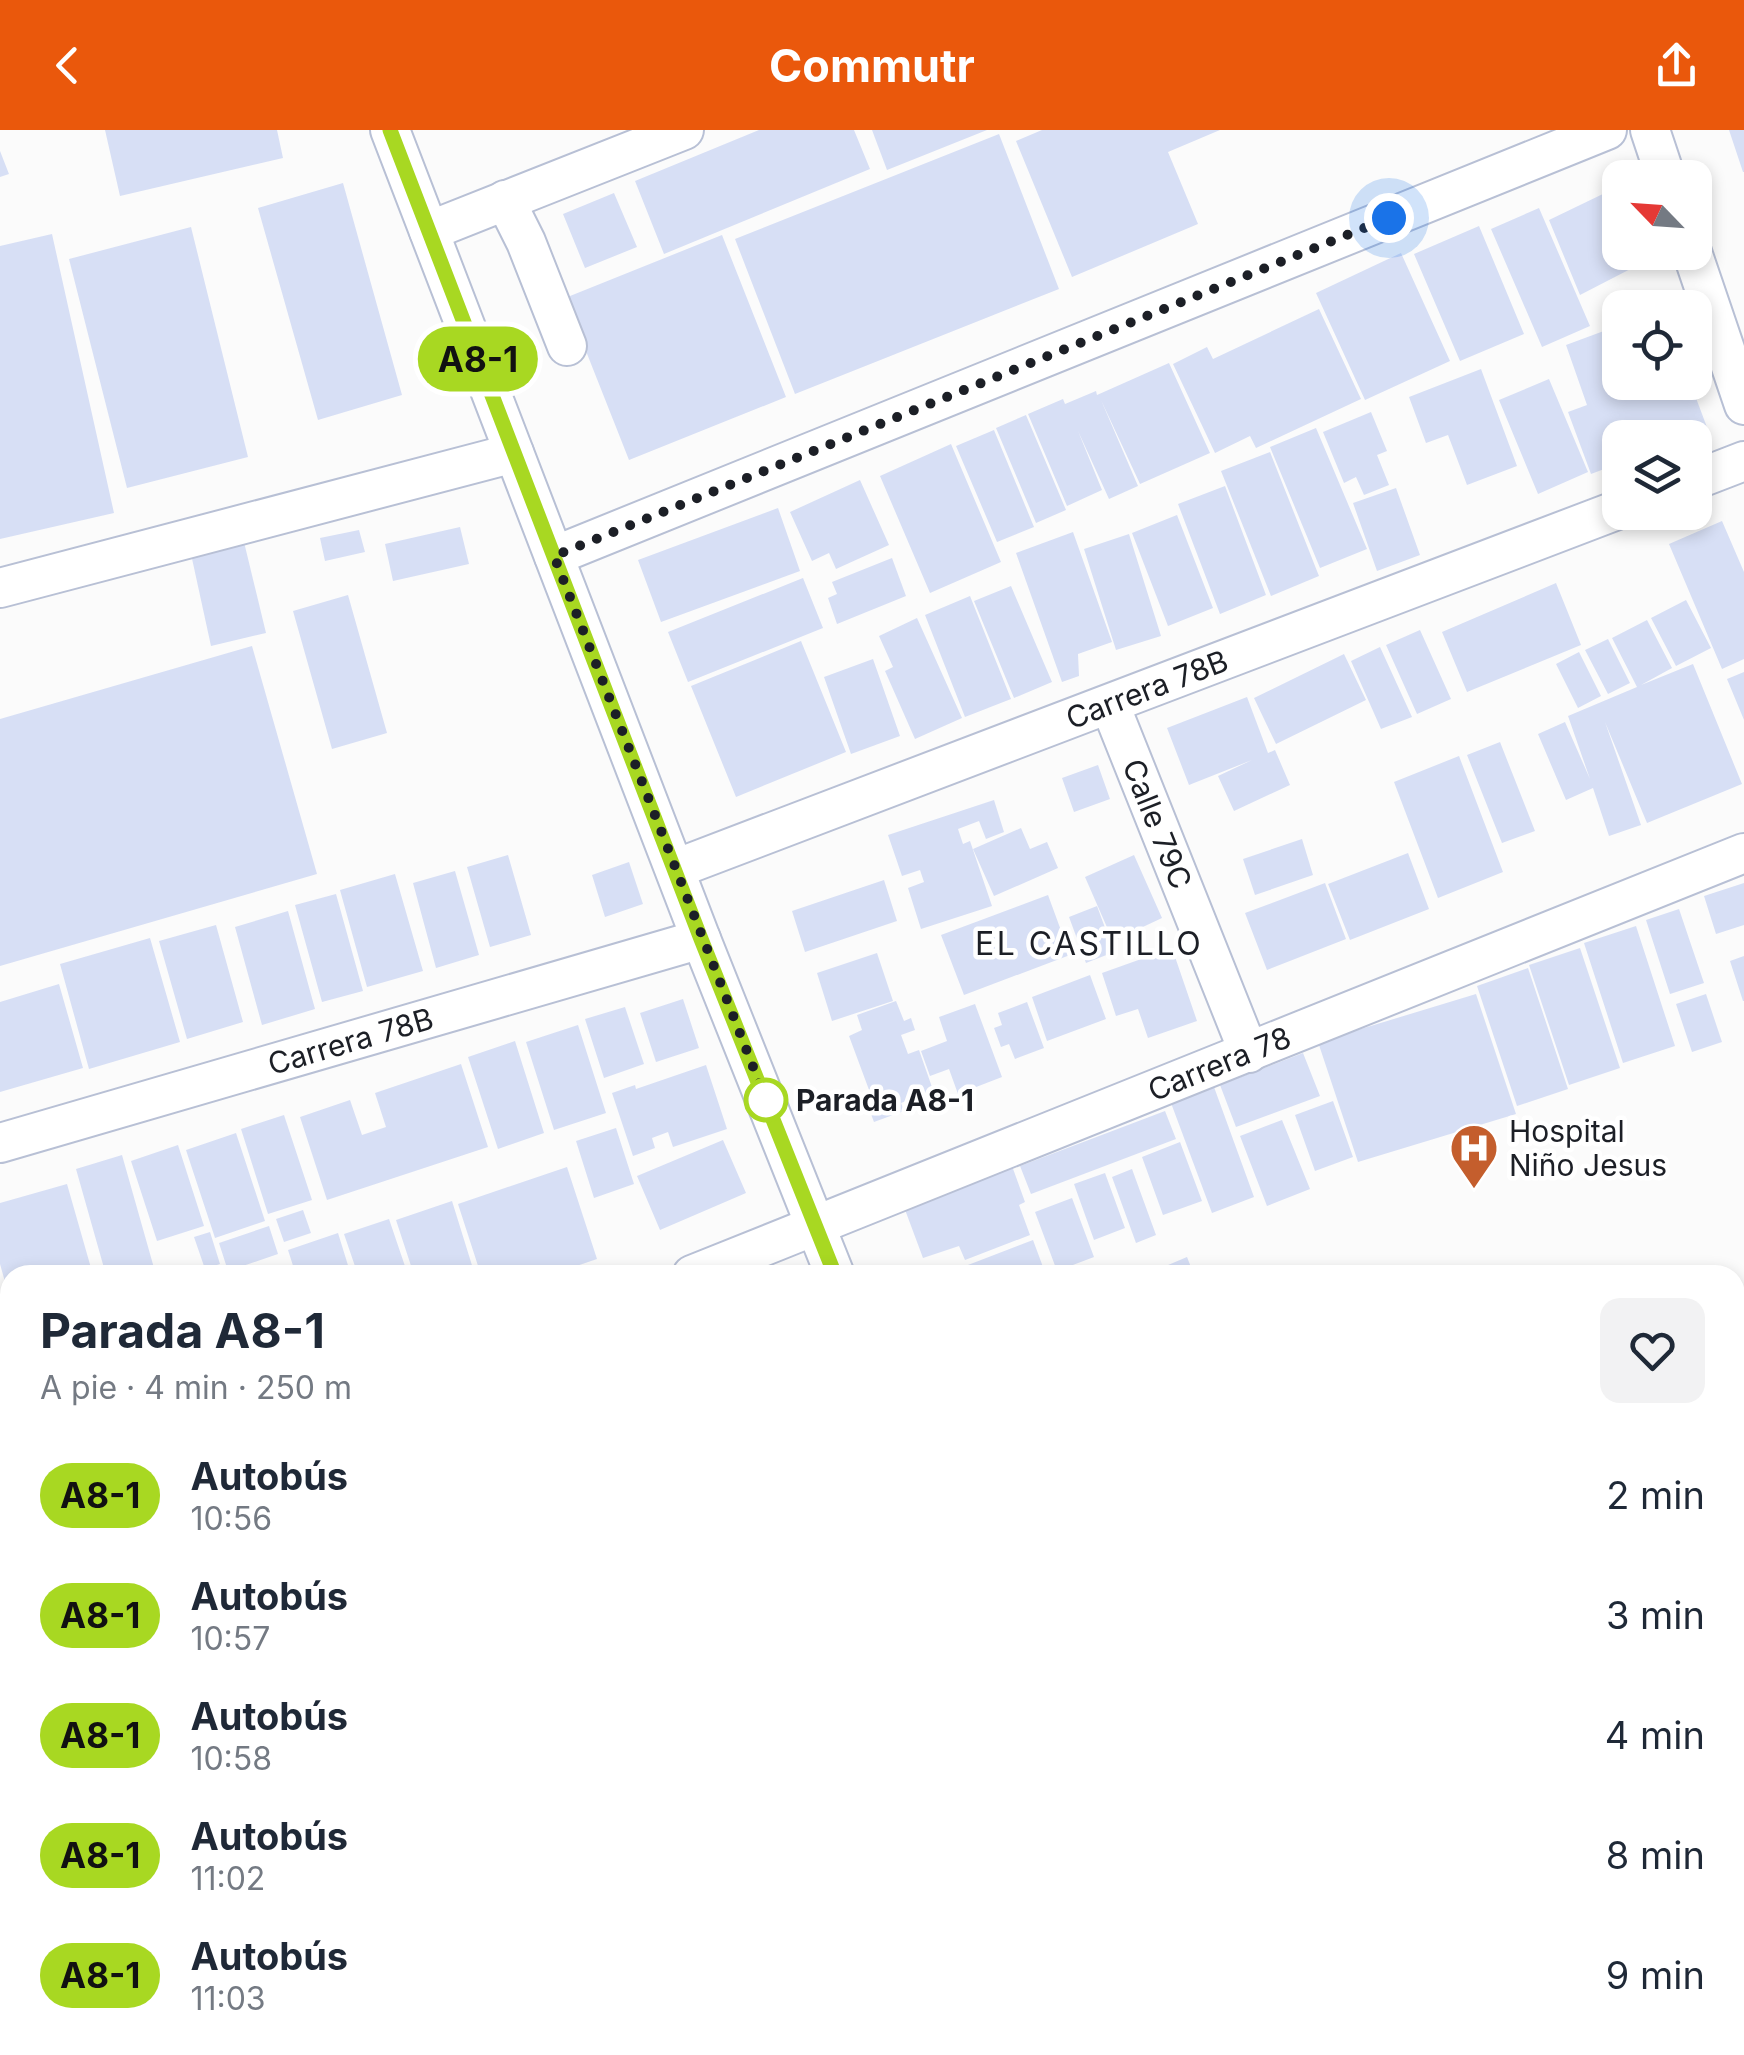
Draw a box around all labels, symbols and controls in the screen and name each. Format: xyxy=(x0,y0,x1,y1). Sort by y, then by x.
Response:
icon: back xyxy=(40,38,95,93)
text: Commutr xyxy=(769,38,975,93)
icon: share xyxy=(1649,38,1704,93)
north arrow xyxy=(1602,160,1712,270)
map controls xyxy=(1602,160,1712,530)
your location xyxy=(1364,193,1414,243)
button: locate xyxy=(1602,290,1712,400)
line badge: A8-1 xyxy=(408,326,548,392)
text: A8-1 xyxy=(438,338,518,380)
button: layers xyxy=(1602,420,1712,530)
street label: Carrera 78B xyxy=(1061,642,1233,736)
street label: Calle 79C xyxy=(1115,754,1200,894)
district label: EL CASTILLO xyxy=(975,924,1203,963)
street label: Carrera 78B xyxy=(264,1000,437,1082)
street label: Carrera 78 xyxy=(1143,1019,1296,1108)
marker: Parada A8-1 xyxy=(745,1079,787,1121)
place label: Parada A8-1 xyxy=(796,1082,974,1118)
place label: Hospital Niño Jesus xyxy=(1509,1113,1667,1183)
hospital icon: Hospital Niño Jesus xyxy=(1448,1122,1500,1190)
button: heart xyxy=(1600,1298,1705,1403)
text: Parada A8-1 xyxy=(40,1301,325,1360)
text: A pie · 4 min · 250 m xyxy=(40,1368,352,1407)
text: Autobús xyxy=(190,1453,348,1499)
text: 2 min xyxy=(1606,1472,1705,1518)
text: A8-1 xyxy=(60,1474,140,1516)
text: 10:56 xyxy=(190,1499,272,1538)
text: Autobús xyxy=(190,1573,348,1619)
text: 3 min xyxy=(1606,1592,1705,1638)
text: A8-1 xyxy=(60,1594,140,1636)
text: 10:57 xyxy=(190,1619,270,1658)
text: Autobús xyxy=(190,1693,348,1739)
text: 4 min xyxy=(1605,1712,1705,1758)
text: A8-1 xyxy=(60,1714,140,1756)
text: 10:58 xyxy=(190,1739,272,1778)
text: Autobús xyxy=(190,1813,348,1859)
text: 8 min xyxy=(1606,1832,1705,1878)
text: A8-1 xyxy=(60,1834,140,1876)
text: 11:02 xyxy=(190,1859,265,1898)
text: Autobús xyxy=(190,1933,348,1979)
text: 9 min xyxy=(1606,1952,1705,1998)
text: A8-1 xyxy=(60,1954,140,1996)
text: 11:03 xyxy=(190,1979,266,2018)

